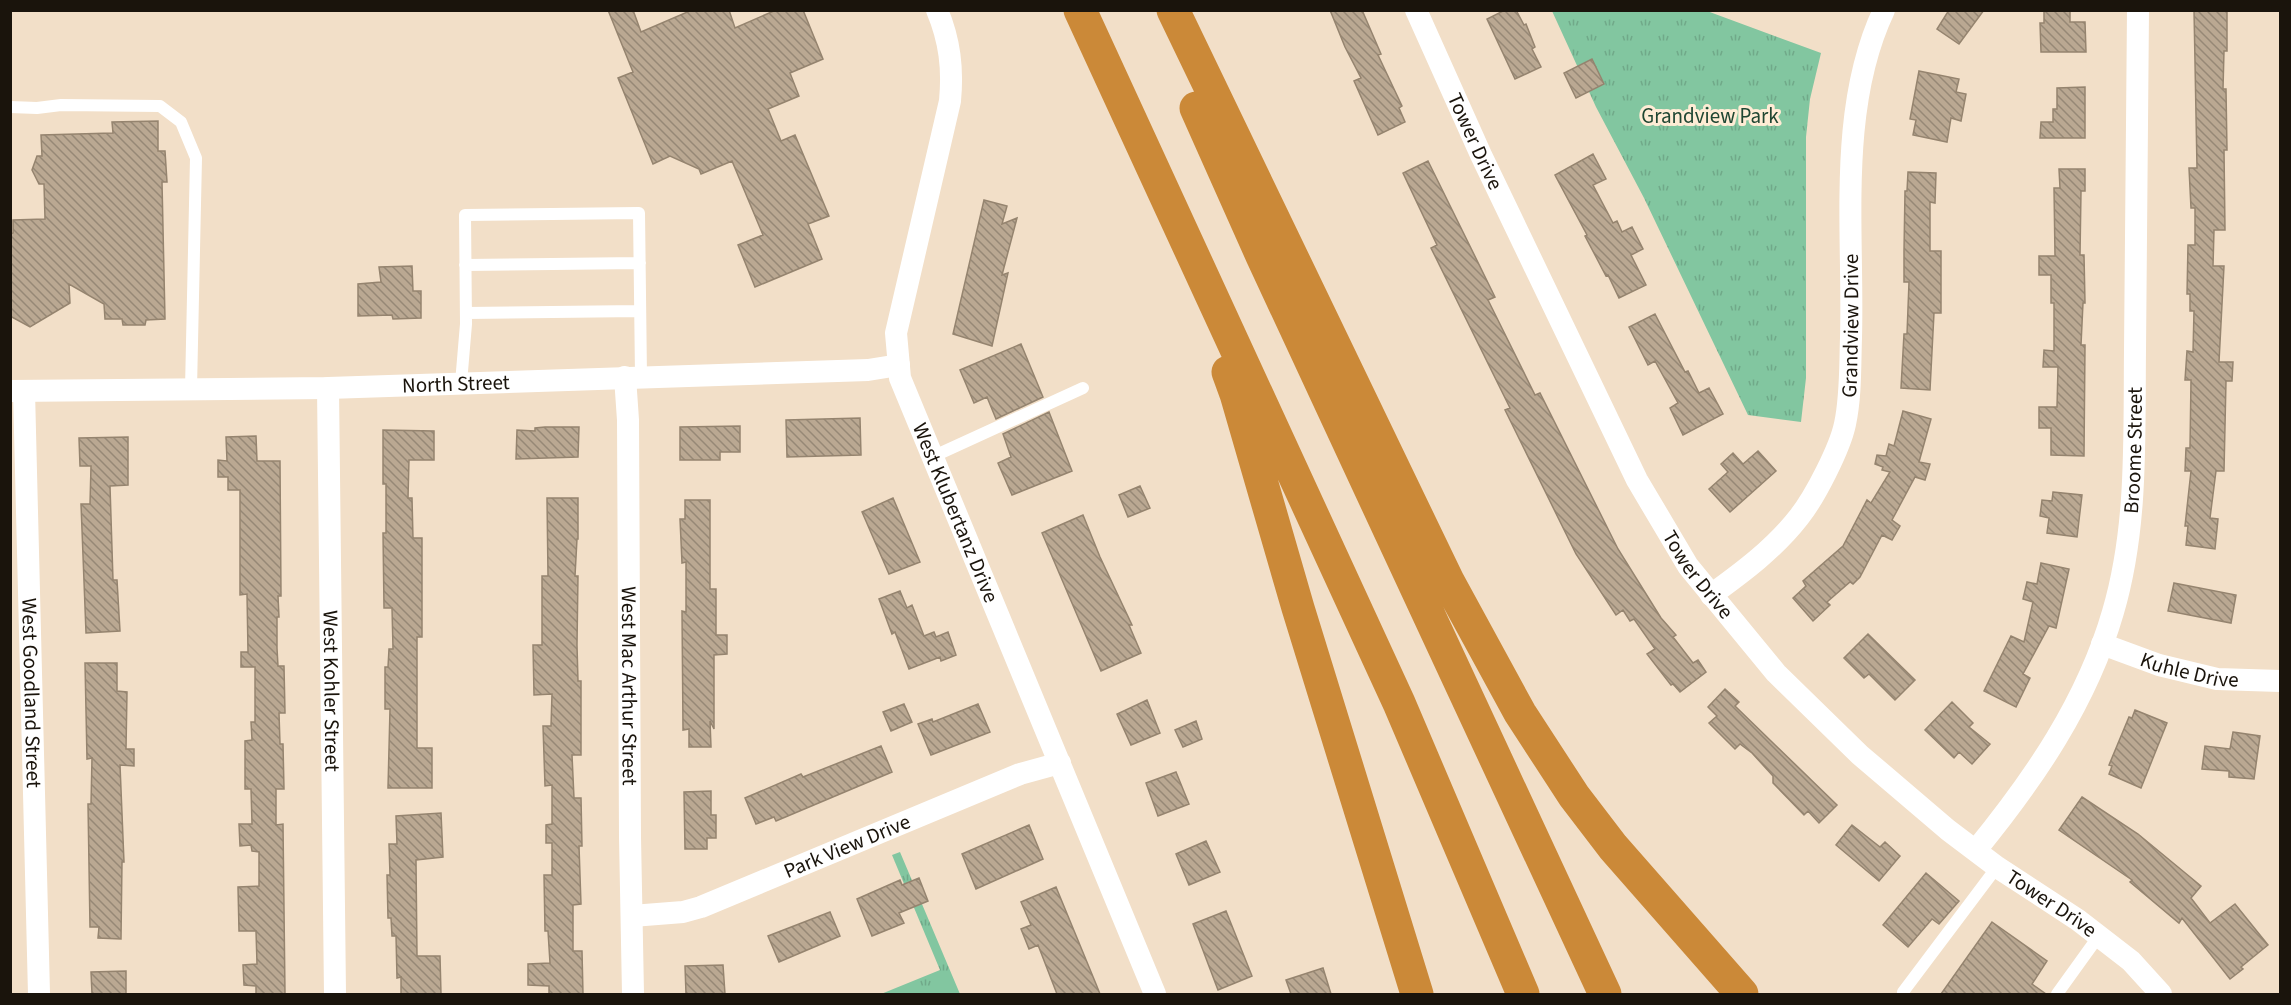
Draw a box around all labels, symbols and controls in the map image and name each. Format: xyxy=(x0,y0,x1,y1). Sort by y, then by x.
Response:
street label: Tower Drive xyxy=(1440,88,1511,195)
park label: Grandview Park xyxy=(1641,101,1779,131)
street label: Grandview Drive xyxy=(1834,253,1866,399)
street label: North Street xyxy=(402,367,510,401)
street label: Broome Street xyxy=(2116,387,2150,515)
street label: West Klubertanz Drive xyxy=(905,418,1006,607)
street label: Tower Drive xyxy=(1655,525,1741,625)
street label: West Mac Arthur Street xyxy=(614,586,645,786)
street label: West Goodland Street xyxy=(14,598,49,788)
street label: West Kohler Street xyxy=(316,610,347,772)
street label: Kuhle Drive xyxy=(2136,644,2239,695)
street label: Park View Drive xyxy=(779,806,915,886)
street label: Tower Drive xyxy=(2000,862,2104,945)

